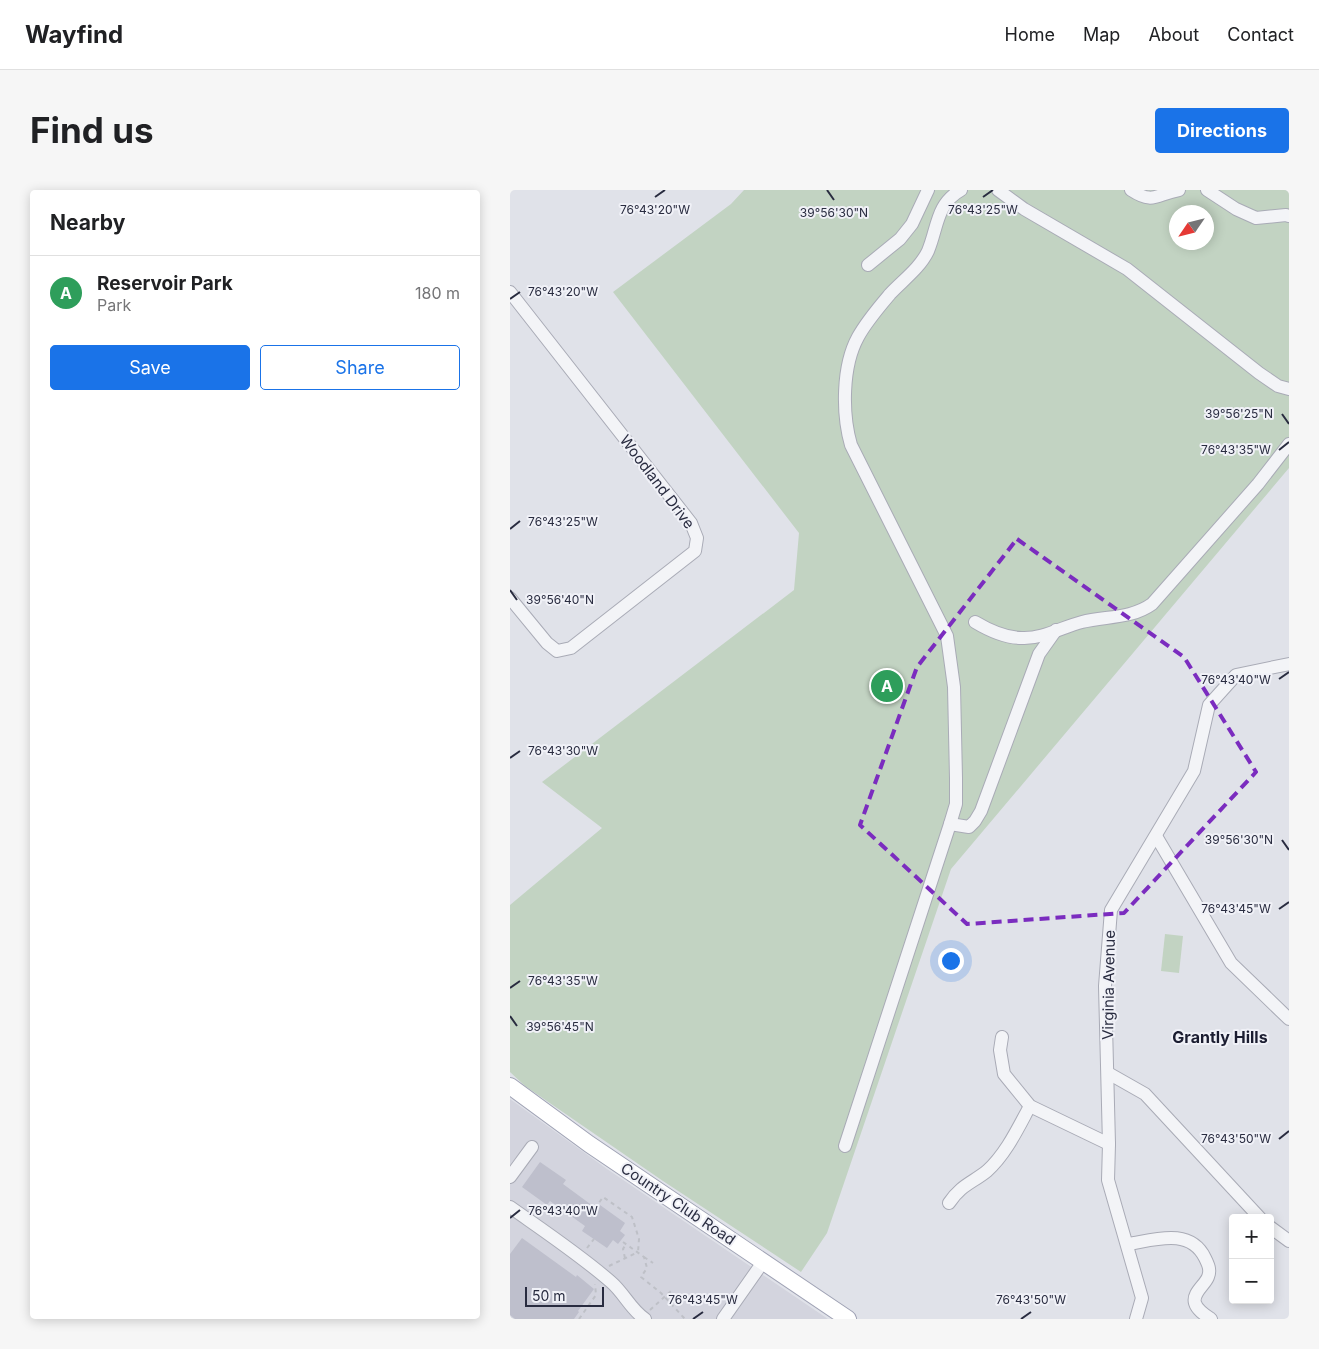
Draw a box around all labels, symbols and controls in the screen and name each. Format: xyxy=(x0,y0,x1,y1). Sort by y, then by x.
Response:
text: Wayfind xyxy=(25,20,123,49)
text: Home xyxy=(1005,24,1055,45)
text: Map xyxy=(1083,24,1120,45)
text: About xyxy=(1148,24,1199,45)
text: Contact xyxy=(1227,24,1294,45)
button: Directions xyxy=(1155,108,1289,153)
text: Find us xyxy=(30,109,154,151)
text: 76°43'20"W xyxy=(620,202,690,217)
text: 76°43'25"W xyxy=(948,202,1018,217)
text: 39°56'30"N xyxy=(800,205,868,220)
north arrow xyxy=(1169,205,1214,250)
text: Nearby xyxy=(50,210,125,235)
text: Reservoir Park xyxy=(97,272,233,295)
text: A xyxy=(60,283,72,303)
text: 180 m xyxy=(415,283,460,303)
text: 76°43'20"W xyxy=(528,284,598,299)
text: Park xyxy=(97,295,131,315)
button: Save xyxy=(50,345,250,390)
button: Share xyxy=(260,345,460,390)
text: 39°56'25"N xyxy=(1205,406,1273,421)
street label: Woodland Drive xyxy=(616,431,699,532)
text: 76°43'35"W xyxy=(1201,442,1271,457)
text: 76°43'25"W xyxy=(528,514,598,529)
text: 39°56'40"N xyxy=(526,592,594,607)
pin: A xyxy=(871,667,903,705)
text: 76°43'40"W xyxy=(1201,672,1271,687)
text: 76°43'30"W xyxy=(528,743,598,758)
text: 39°56'30"N xyxy=(1205,832,1273,847)
text: 76°43'45"W xyxy=(1201,901,1271,916)
street label: Virginia Avenue xyxy=(1098,930,1119,1040)
your location xyxy=(938,948,964,974)
text: 76°43'35"W xyxy=(528,973,598,988)
text: 39°56'45"N xyxy=(526,1019,594,1034)
district label: Grantly Hills xyxy=(1172,1027,1268,1047)
text: 76°43'50"W xyxy=(1201,1131,1271,1146)
street label: Country Club Road xyxy=(617,1158,739,1249)
text: 76°43'40"W xyxy=(528,1203,598,1218)
map controls xyxy=(1229,1214,1274,1304)
button: + xyxy=(1229,1214,1274,1259)
button: − xyxy=(1229,1259,1274,1304)
scale bar xyxy=(525,1284,604,1307)
text: 50 m xyxy=(532,1287,566,1304)
text: 76°43'45"W xyxy=(668,1292,738,1307)
text: 76°43'50"W xyxy=(996,1292,1066,1307)

